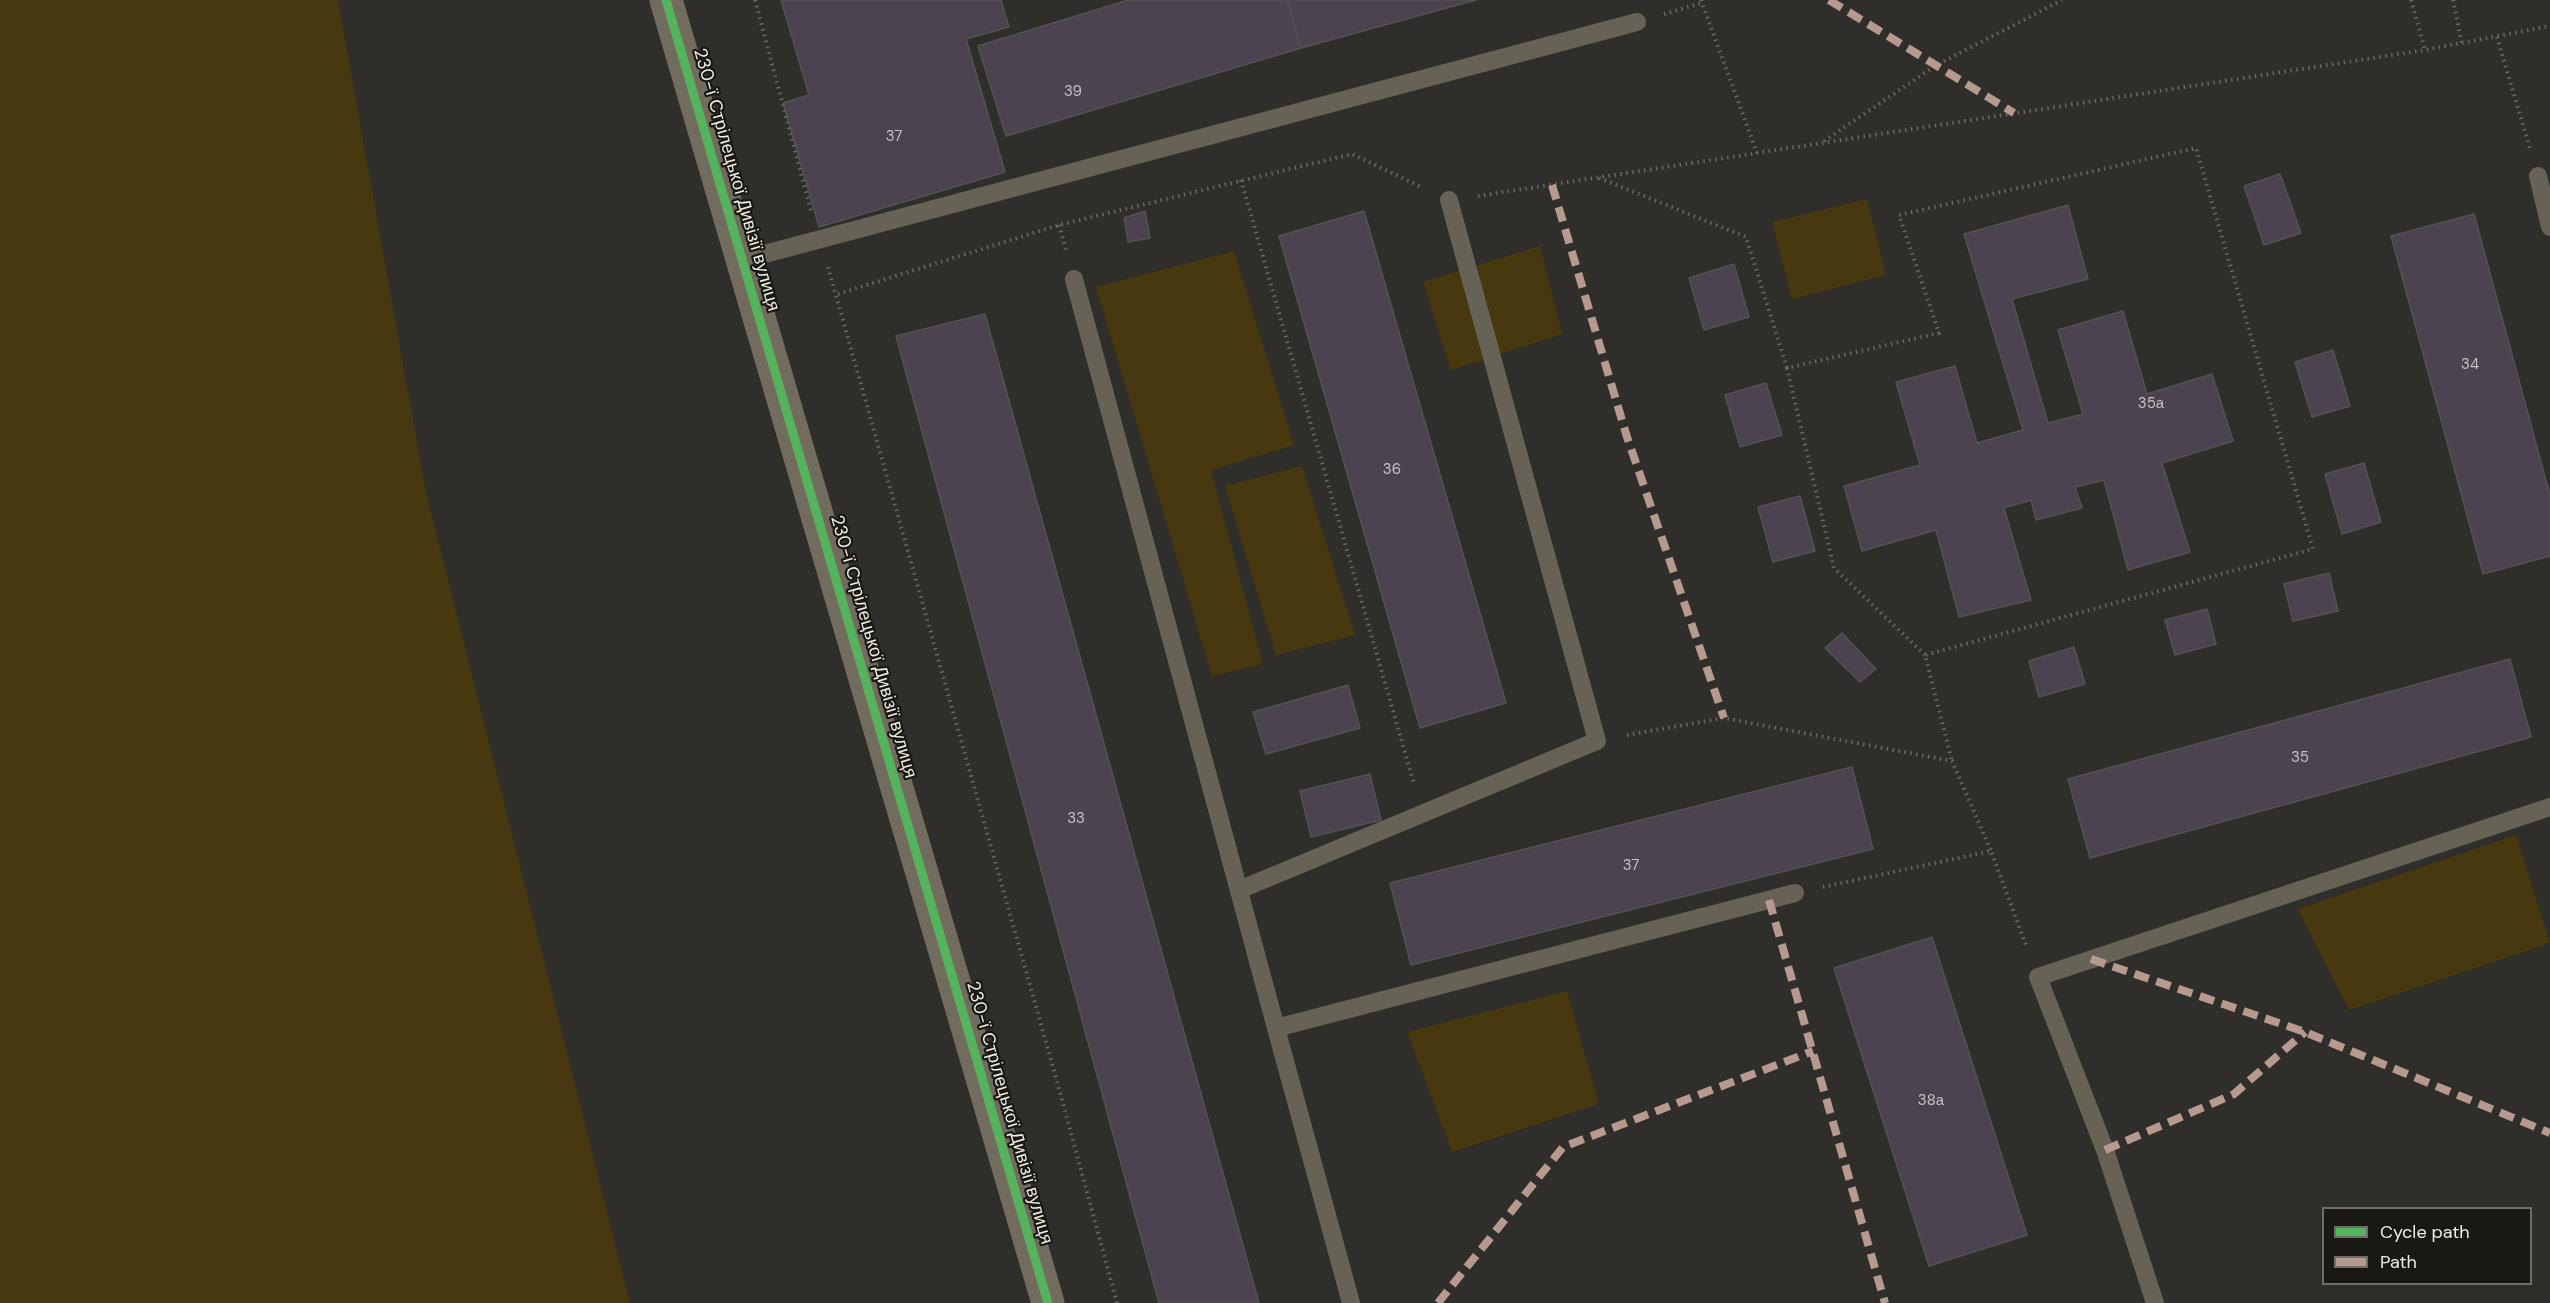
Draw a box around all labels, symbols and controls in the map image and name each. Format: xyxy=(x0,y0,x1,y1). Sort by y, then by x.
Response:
street label: 230-ї Стрілецької Дивізії вулиця xyxy=(688,46,784,314)
house number: 39 xyxy=(1064,83,1082,101)
house number: 37 xyxy=(886,128,902,146)
house number: 34 xyxy=(2461,356,2479,374)
house number: 35а xyxy=(2138,395,2164,413)
house number: 36 xyxy=(1383,461,1401,479)
street label: 230-ї Стрілецької Дивізії вулиця xyxy=(825,513,921,781)
house number: 35 xyxy=(2291,749,2309,767)
house number: 33 xyxy=(1067,810,1085,828)
house number: 37 xyxy=(1623,857,1639,875)
street label: 230-ї Стрілецької Дивізії вулиця xyxy=(961,979,1057,1247)
house number: 38а xyxy=(1918,1092,1944,1110)
legend xyxy=(2322,1207,2532,1285)
text: Cycle path xyxy=(2380,1220,2470,1244)
text: Path xyxy=(2380,1250,2417,1274)

